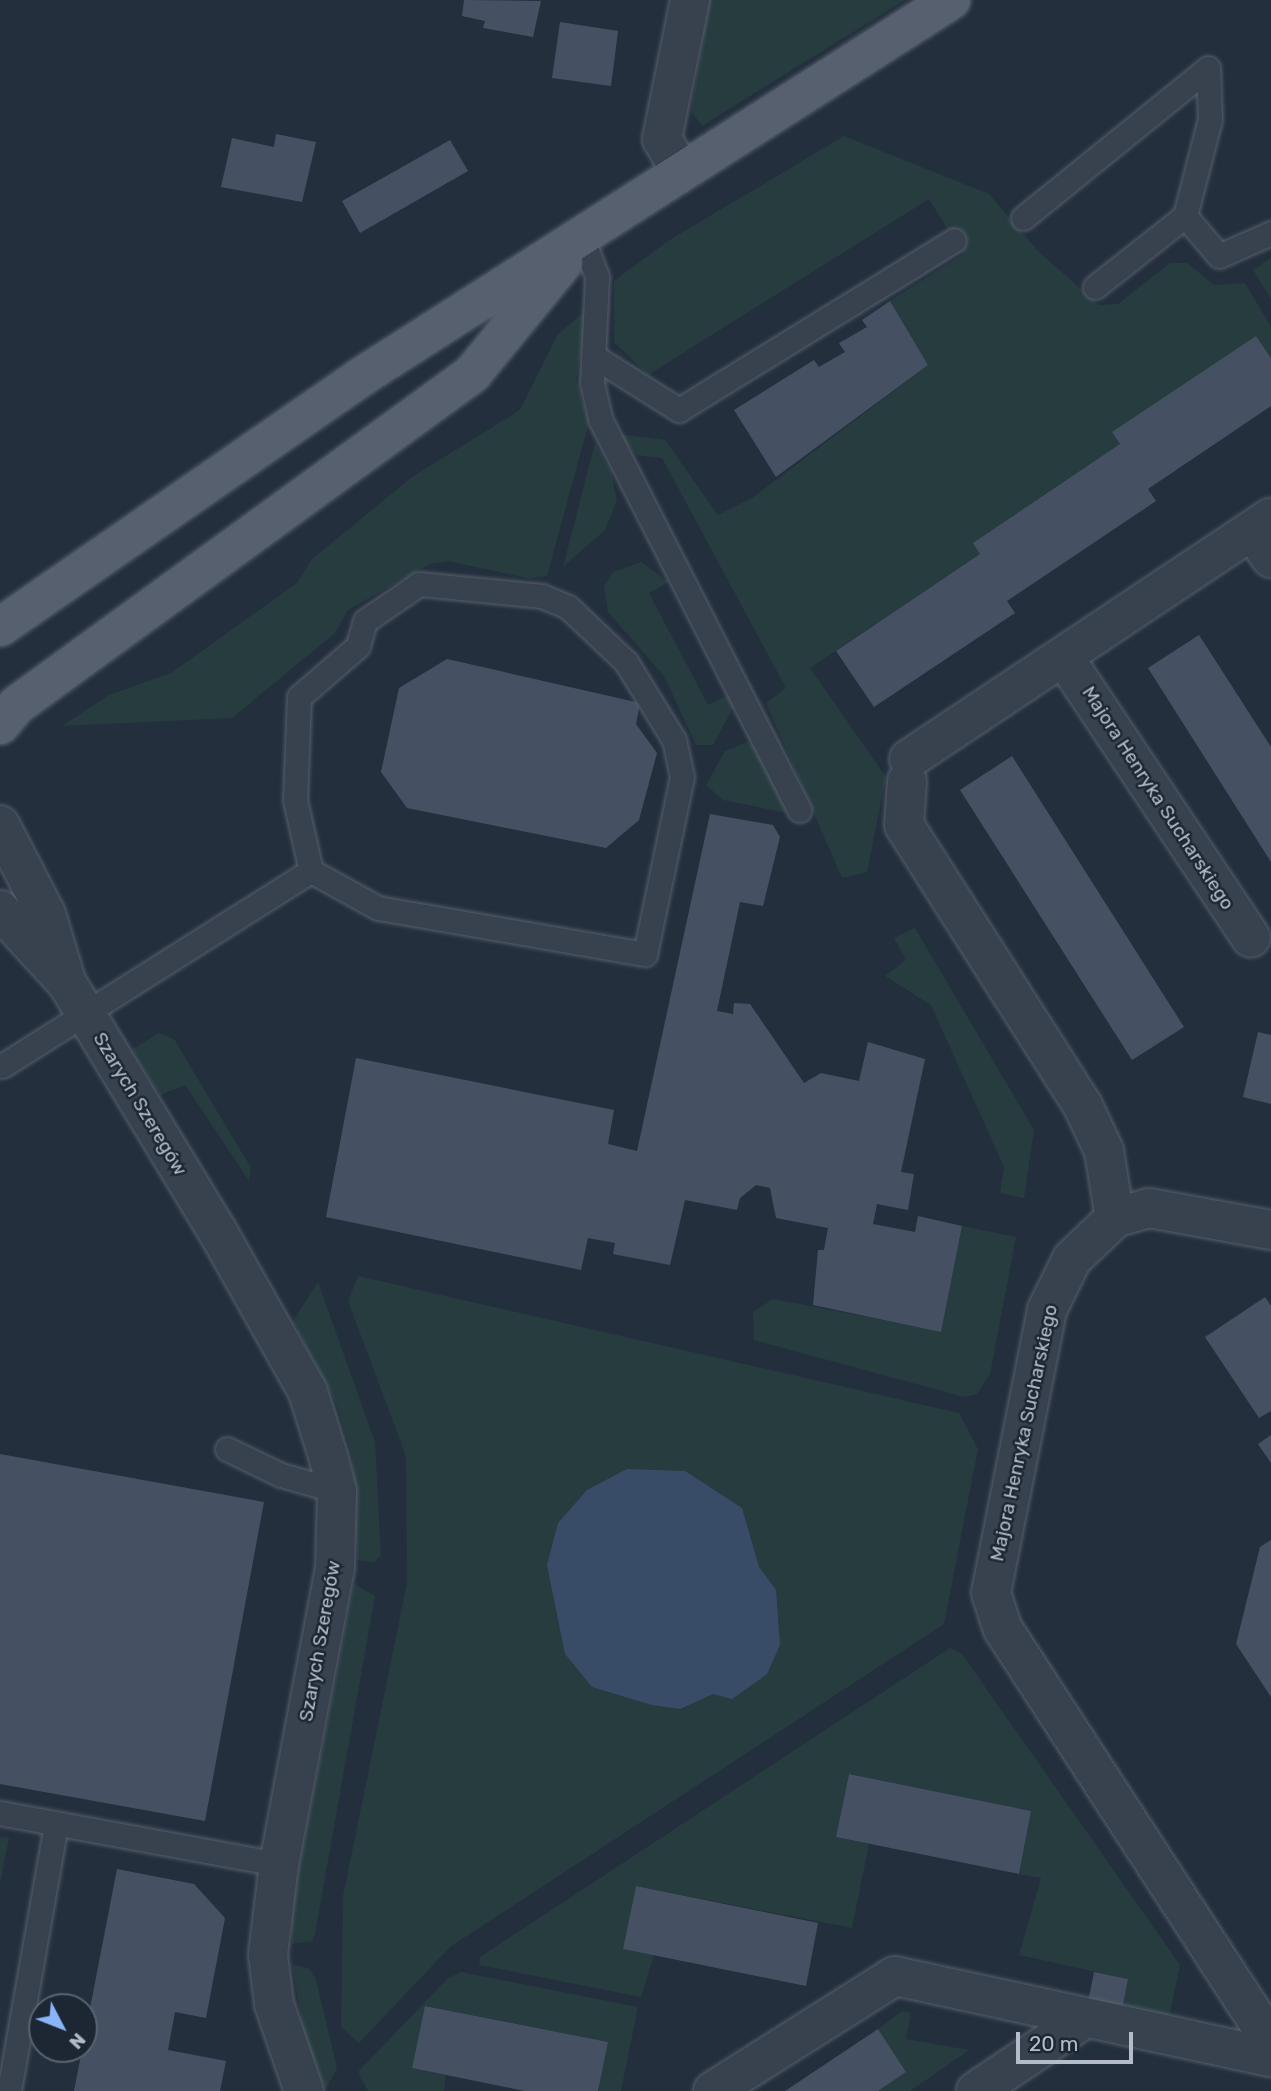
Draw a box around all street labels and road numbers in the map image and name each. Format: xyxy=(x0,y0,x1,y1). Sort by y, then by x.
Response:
street label: Majora Henryka Sucharskiego xyxy=(1077,682,1239,914)
street label: Szarych Szeregów xyxy=(88,1028,192,1180)
street label: Majora Henryka Sucharskiego xyxy=(986,1303,1062,1563)
street label: Szarych Szeregów xyxy=(295,1559,345,1723)

